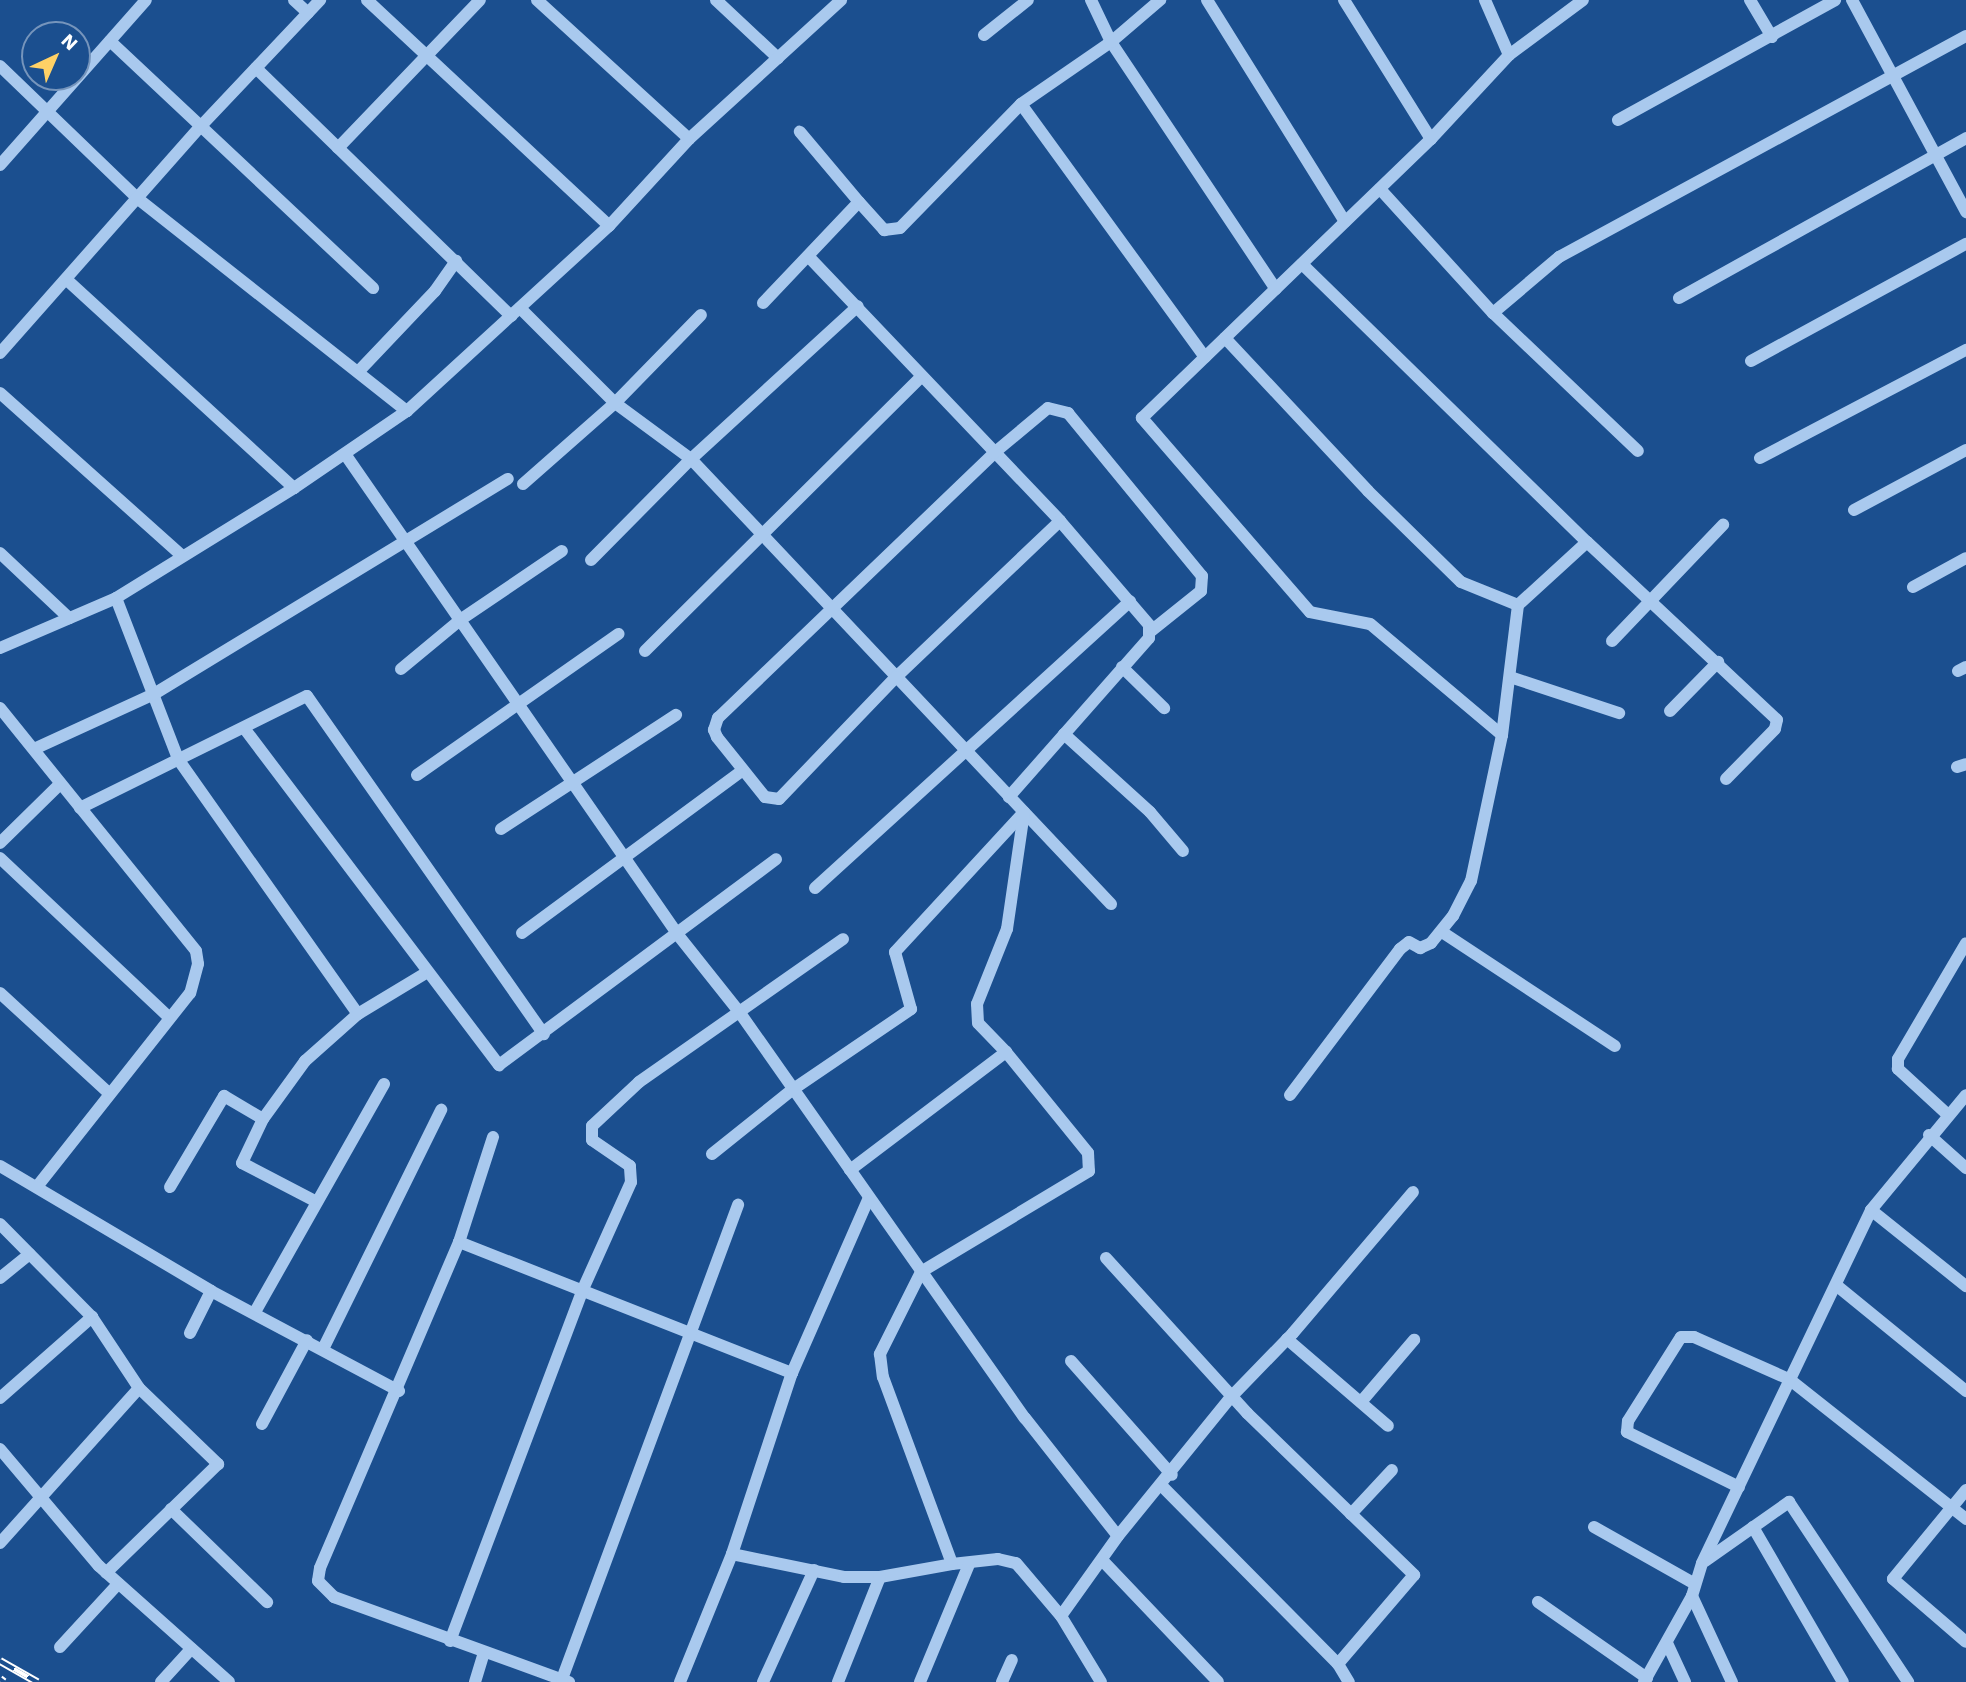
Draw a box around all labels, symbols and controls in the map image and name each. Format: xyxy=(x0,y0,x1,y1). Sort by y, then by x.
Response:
north arrow xyxy=(21,21,91,91)
text: N xyxy=(56,29,83,55)

